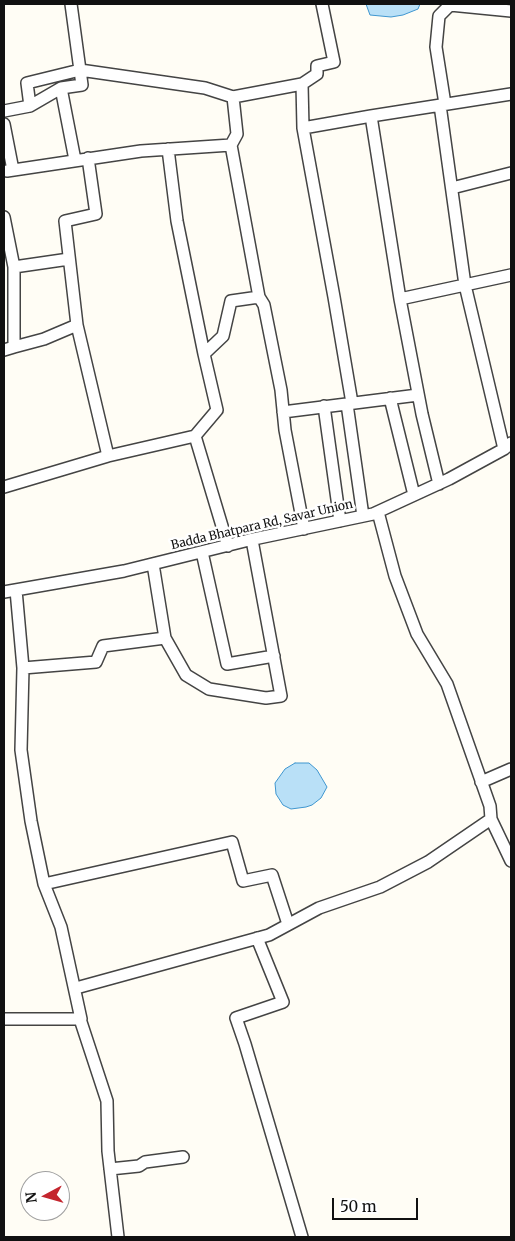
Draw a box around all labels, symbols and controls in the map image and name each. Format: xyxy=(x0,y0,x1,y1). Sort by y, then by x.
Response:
street label: Badda Bhatpara Rd, Savar Union xyxy=(170,497,354,553)
north arrow xyxy=(20,1171,70,1221)
scale bar xyxy=(335,1188,421,1220)
text: N xyxy=(22,1191,41,1204)
text: 50 m xyxy=(340,1197,377,1216)

